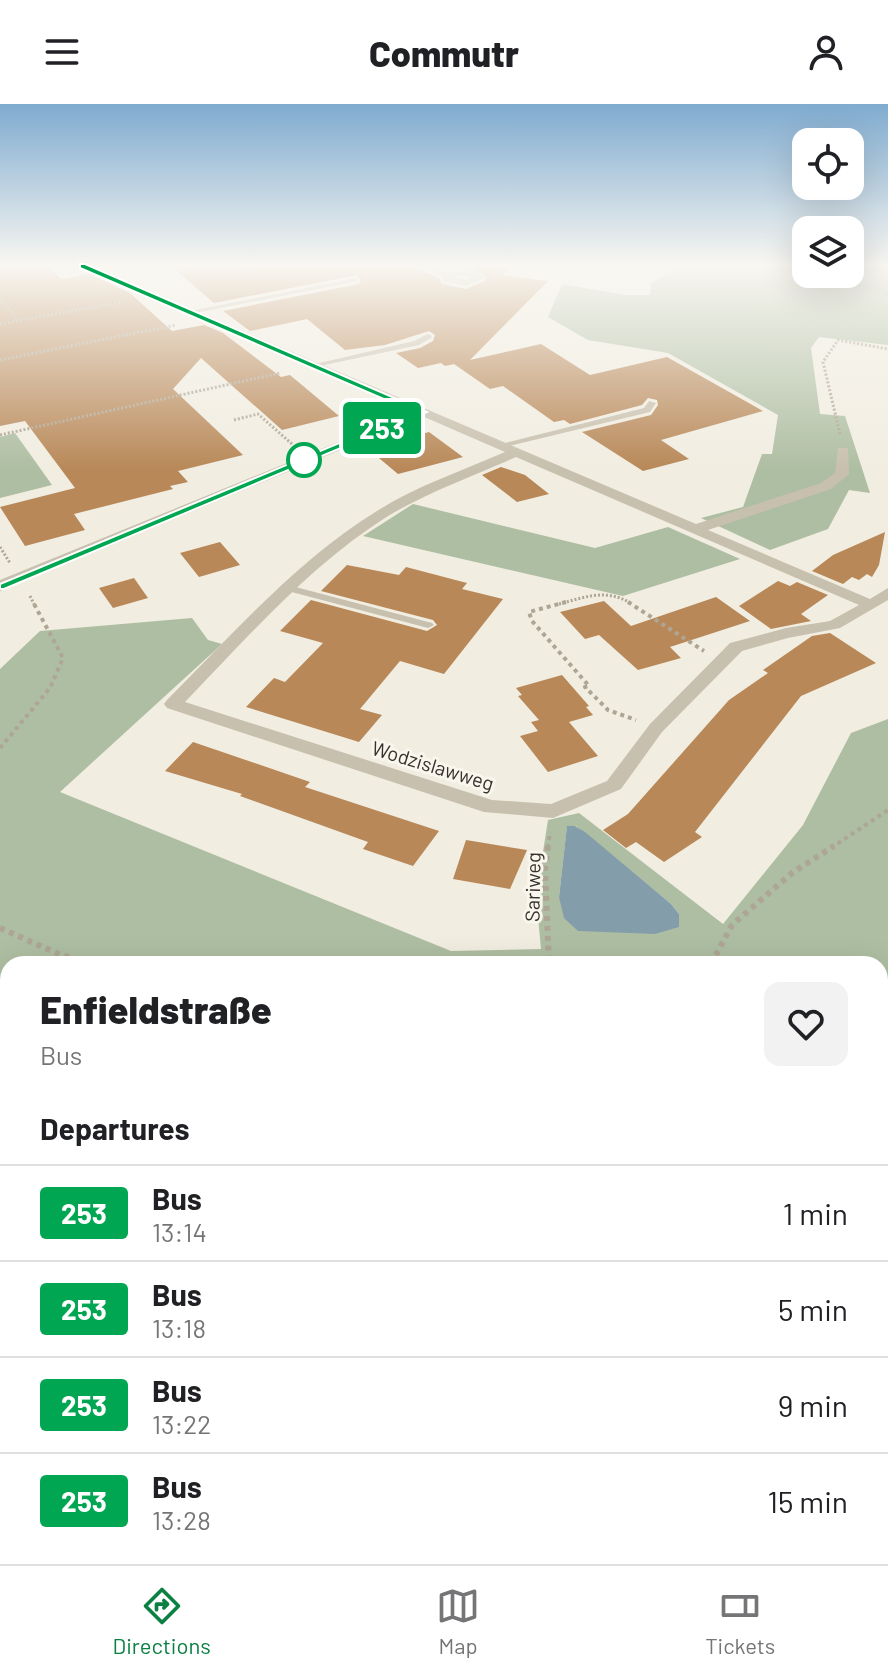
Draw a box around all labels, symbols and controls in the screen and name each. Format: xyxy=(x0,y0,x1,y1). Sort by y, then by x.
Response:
icon: menu xyxy=(40,30,84,74)
icon: person xyxy=(804,30,848,74)
text: Commutr xyxy=(369,31,519,74)
map controls xyxy=(792,128,864,288)
button: locate xyxy=(792,128,864,200)
button: layers xyxy=(792,216,864,288)
line badge: 253 xyxy=(336,402,428,454)
text: 253 xyxy=(359,411,405,445)
unlabelled marker xyxy=(287,443,321,477)
street label: Wodzislawweg xyxy=(369,735,497,795)
street label: Sariweg xyxy=(519,852,545,922)
button: heart xyxy=(764,982,848,1066)
text: Enfieldstraße xyxy=(40,986,272,1032)
text: Bus xyxy=(40,1039,82,1070)
text: Departures xyxy=(40,1110,190,1146)
text: Bus xyxy=(152,1180,202,1216)
text: 1 min xyxy=(783,1195,848,1231)
text: 253 xyxy=(61,1196,107,1230)
text: 13:14 xyxy=(152,1216,207,1247)
text: Bus xyxy=(152,1276,202,1312)
text: 5 min xyxy=(778,1291,848,1327)
text: 253 xyxy=(61,1292,107,1326)
text: 13:18 xyxy=(152,1312,206,1343)
text: Bus xyxy=(152,1372,202,1408)
text: 9 min xyxy=(778,1387,848,1423)
text: 253 xyxy=(61,1388,107,1422)
text: 13:22 xyxy=(152,1408,211,1439)
text: Bus xyxy=(152,1468,202,1504)
text: 15 min xyxy=(767,1483,848,1519)
text: 253 xyxy=(61,1484,107,1518)
text: 13:28 xyxy=(152,1504,211,1535)
tab: Directions xyxy=(113,1584,211,1658)
tab: Map xyxy=(436,1584,480,1658)
tab: Tickets xyxy=(705,1584,775,1658)

